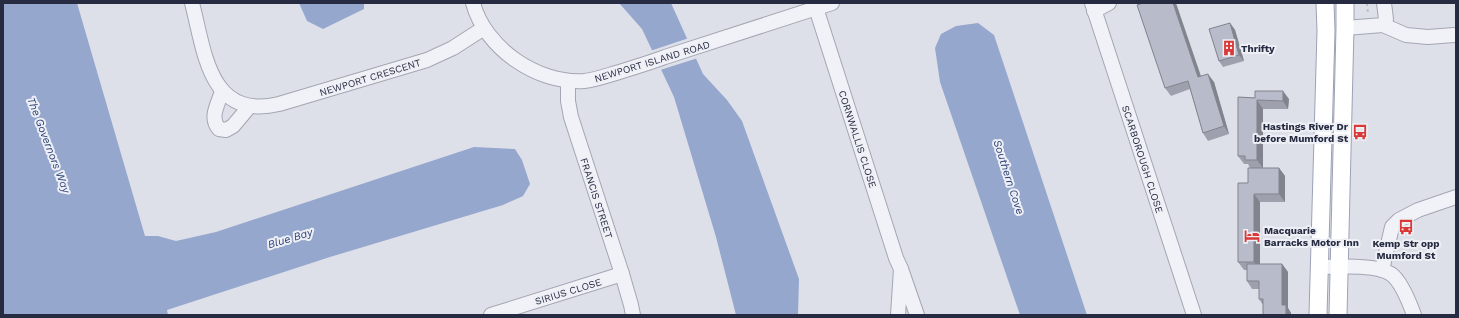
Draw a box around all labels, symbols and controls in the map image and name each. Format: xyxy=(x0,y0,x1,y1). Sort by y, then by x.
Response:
street label: NEWPORT ISLAND ROAD xyxy=(593,39,711,84)
building icon: Thrifty xyxy=(1220,39,1238,57)
place label: Thrifty xyxy=(1241,43,1275,54)
street label: NEWPORT CRESCENT xyxy=(318,57,422,98)
street label: CORNWALLIS CLOSE xyxy=(837,89,878,189)
water label: The Governors Way xyxy=(24,95,73,196)
street label: SCARBOROUGH CLOSE xyxy=(1120,104,1165,214)
place label: Hastings River Dr before Mumford St xyxy=(1254,121,1349,144)
bus stop icon: Hastings River Dr before Mumford St xyxy=(1351,123,1369,141)
water label: Southern Cove xyxy=(990,138,1027,216)
street label: FRANCIS STREET xyxy=(578,157,615,240)
bus stop icon: Kemp Str opp Mumford St xyxy=(1397,218,1415,236)
water label: Blue Bay xyxy=(266,225,316,251)
place label: Macquarie Barracks Motor Inn xyxy=(1264,225,1359,248)
hotel icon: Macquarie Barracks Motor Inn xyxy=(1243,227,1261,245)
place label: Kemp Str opp Mumford St xyxy=(1372,238,1440,261)
street label: SIRIUS CLOSE xyxy=(534,276,603,307)

